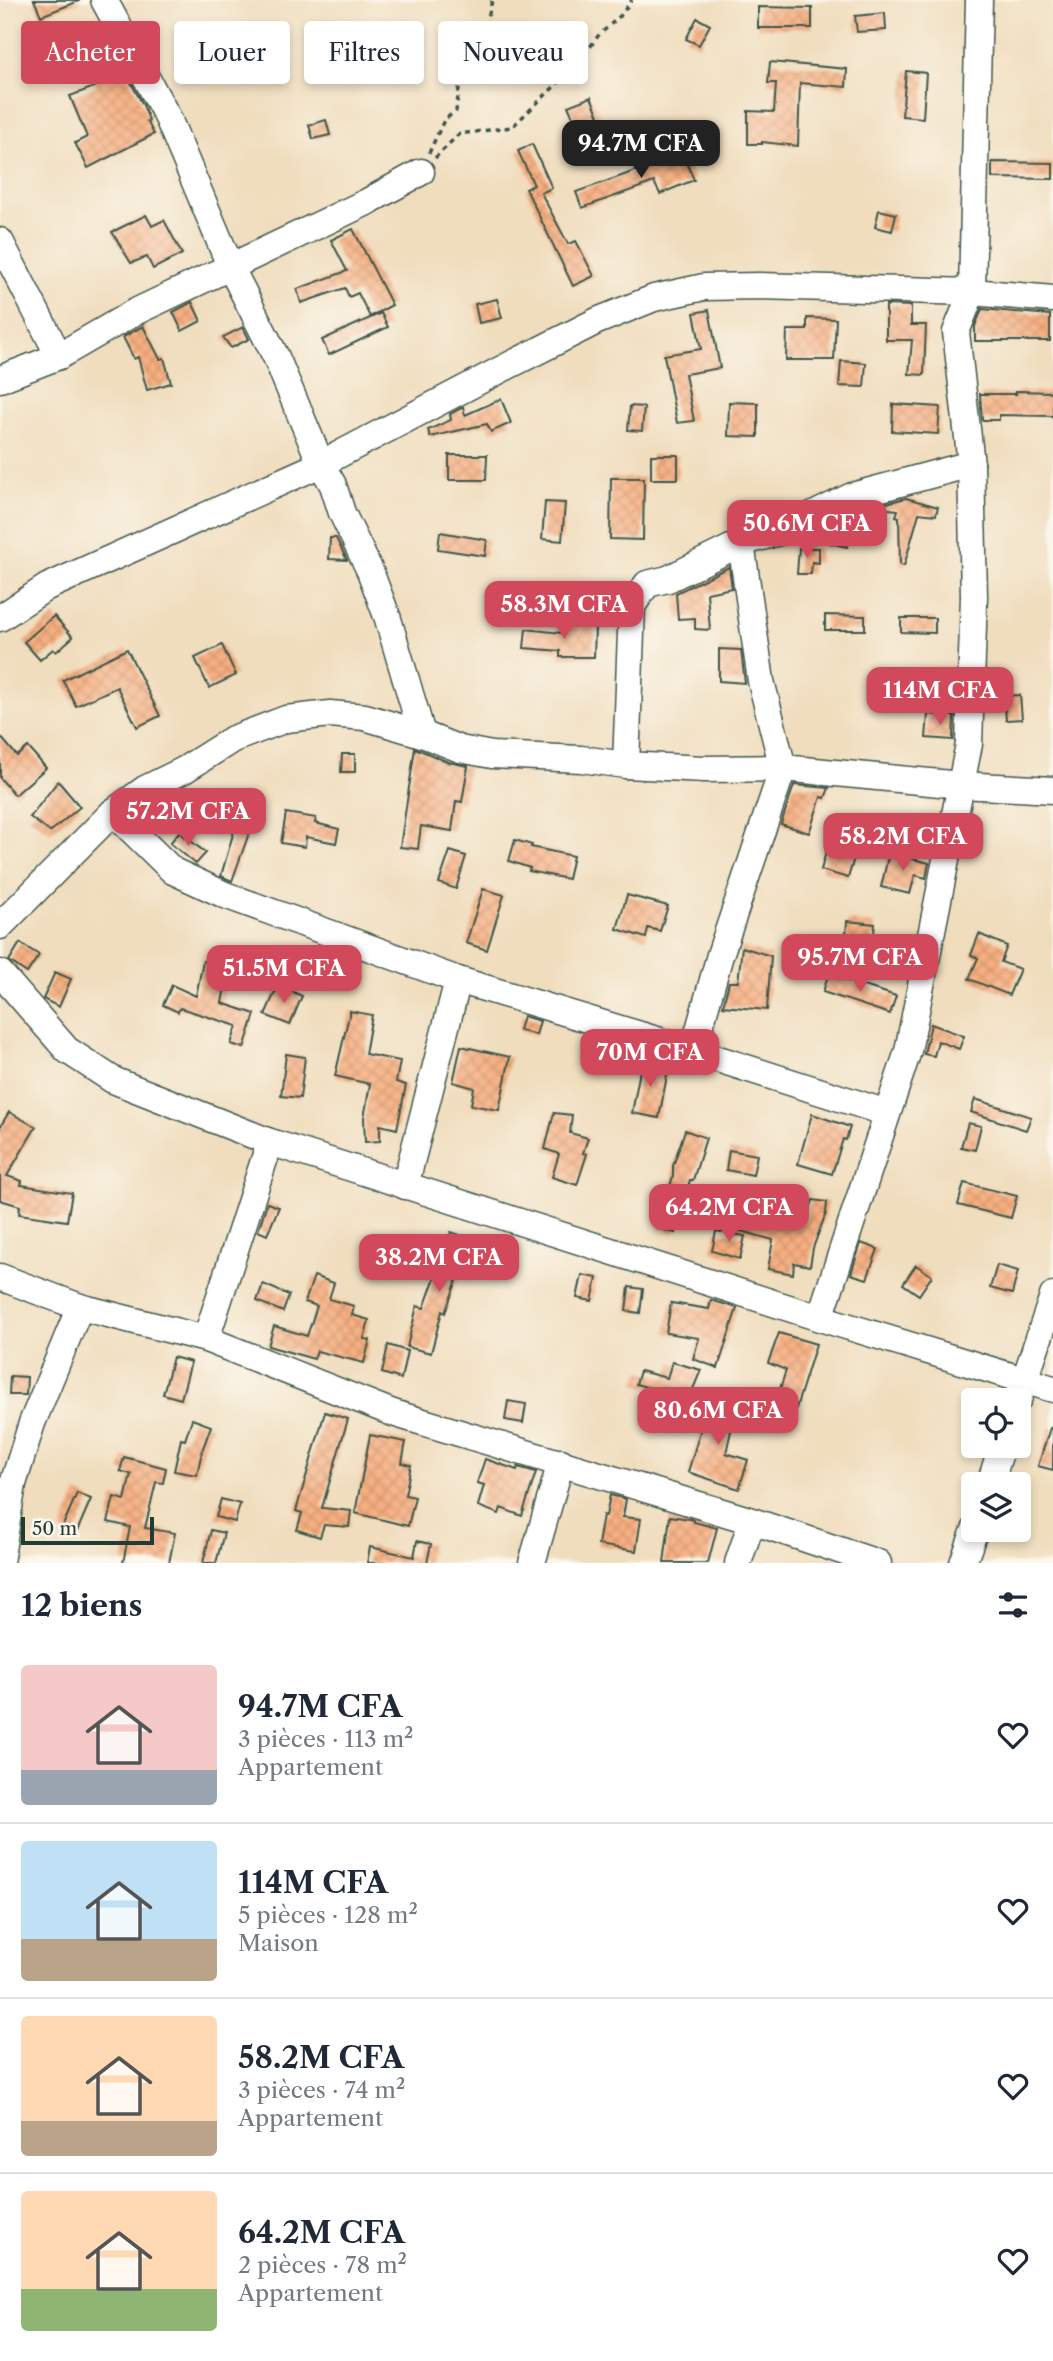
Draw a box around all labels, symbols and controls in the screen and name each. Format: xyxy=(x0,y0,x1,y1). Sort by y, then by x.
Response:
chip: Acheter xyxy=(21,21,160,84)
chip: Louer xyxy=(174,21,290,84)
chip: Filtres xyxy=(304,21,424,84)
chip: Nouveau xyxy=(438,21,588,84)
pin: 94.7M CFA xyxy=(561,120,721,180)
text: 94.7M CFA xyxy=(578,129,704,157)
pin: 50.6M CFA xyxy=(727,500,887,560)
text: 50.6M CFA xyxy=(743,509,871,537)
pin: 58.3M CFA xyxy=(484,582,644,641)
text: 58.3M CFA xyxy=(501,590,627,618)
pin: 114M CFA xyxy=(868,668,1012,727)
text: 114M CFA xyxy=(882,676,998,704)
pin: 57.2M CFA xyxy=(108,788,268,848)
text: 57.2M CFA xyxy=(126,797,250,825)
pin: 58.2M CFA xyxy=(823,814,983,873)
text: 58.2M CFA xyxy=(839,822,967,850)
pin: 95.7M CFA xyxy=(780,934,940,994)
text: 95.7M CFA xyxy=(797,943,923,971)
pin: 51.5M CFA xyxy=(204,946,364,1005)
text: 51.5M CFA xyxy=(223,954,345,982)
pin: 70M CFA xyxy=(585,1030,715,1089)
text: 70M CFA xyxy=(596,1038,704,1066)
pin: 64.2M CFA xyxy=(649,1184,809,1244)
text: 64.2M CFA xyxy=(665,1193,793,1221)
pin: 38.2M CFA xyxy=(359,1234,519,1294)
text: 38.2M CFA xyxy=(375,1243,503,1271)
pin: 80.6M CFA xyxy=(638,1388,798,1447)
map controls xyxy=(961,1388,1031,1542)
button: locate xyxy=(961,1388,1031,1458)
text: 80.6M CFA xyxy=(653,1396,783,1424)
button: layers xyxy=(961,1472,1031,1542)
scale bar xyxy=(21,1514,154,1546)
text: 50 m xyxy=(32,1517,77,1540)
icon: filters xyxy=(994,1586,1032,1624)
text: 12 biens xyxy=(21,1587,142,1624)
text: 94.7M CFA xyxy=(238,1688,403,1725)
icon: home xyxy=(77,1693,161,1777)
icon: heart xyxy=(994,1716,1032,1754)
text: 3 pièces · 113 m² xyxy=(238,1725,414,1753)
text: Appartement xyxy=(238,1753,383,1781)
text: 114M CFA xyxy=(238,1864,388,1901)
icon: home xyxy=(77,1869,161,1953)
icon: heart xyxy=(994,1892,1032,1930)
text: 5 pièces · 128 m² xyxy=(238,1901,418,1929)
text: Maison xyxy=(238,1929,319,1957)
text: 58.2M CFA xyxy=(238,2039,404,2076)
icon: home xyxy=(77,2044,161,2128)
icon: heart xyxy=(994,2067,1032,2105)
text: 3 pièces · 74 m² xyxy=(238,2076,405,2104)
text: Appartement xyxy=(238,2104,383,2132)
text: 64.2M CFA xyxy=(238,2214,405,2251)
icon: home xyxy=(77,2219,161,2303)
icon: heart xyxy=(994,2242,1032,2280)
text: 2 pièces · 78 m² xyxy=(238,2251,407,2279)
text: Appartement xyxy=(238,2279,383,2307)

